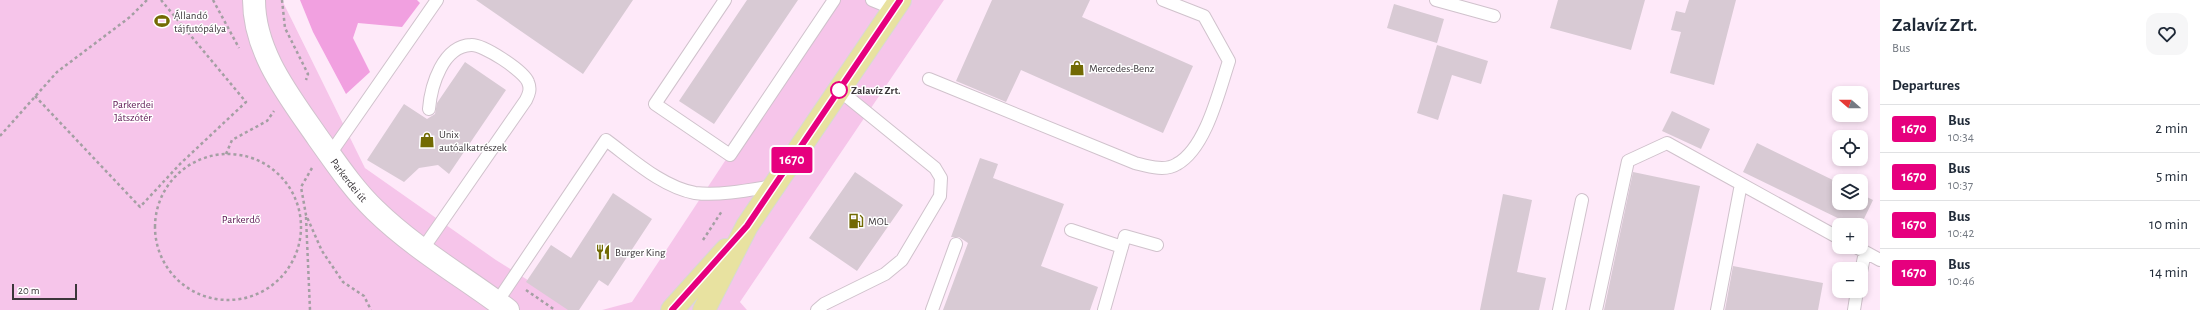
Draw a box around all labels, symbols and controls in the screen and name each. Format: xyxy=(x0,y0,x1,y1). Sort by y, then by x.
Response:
place label: Állandó tájfutópálya xyxy=(174,9,226,34)
sports icon: Állandó tájfutópálya xyxy=(153,12,171,30)
button: heart xyxy=(2146,13,2188,55)
text: Zalavíz Zrt. xyxy=(1892,16,1977,35)
text: Bus xyxy=(1892,42,1910,55)
shop icon: Mercedes-Benz xyxy=(1068,59,1086,77)
place label: Mercedes-Benz xyxy=(1089,63,1155,74)
text: Departures xyxy=(1892,78,1960,93)
marker: Zalavíz Zrt. xyxy=(830,81,848,99)
place label: Zalavíz Zrt. xyxy=(851,85,901,96)
north arrow xyxy=(1832,86,1868,122)
map controls xyxy=(1832,86,1868,298)
park label: Parkerdei Játszótér xyxy=(113,99,153,123)
text: Bus xyxy=(1948,113,1970,128)
text: 2 min xyxy=(2155,121,2188,136)
text: 1670 xyxy=(1901,122,1927,136)
place label: Unix autóalkatrészek xyxy=(439,129,507,153)
button: locate xyxy=(1832,130,1868,166)
shop icon: Unix autóalkatrészek xyxy=(418,131,436,149)
text: 10:34 xyxy=(1948,131,1974,144)
line badge: 1670 xyxy=(764,147,820,173)
text: 1670 xyxy=(779,153,805,167)
street label: Parkerdei út xyxy=(329,156,370,204)
text: Bus xyxy=(1948,161,1970,176)
text: 5 min xyxy=(2156,169,2188,184)
text: 1670 xyxy=(1901,170,1927,184)
button: layers xyxy=(1832,174,1868,210)
text: 10:37 xyxy=(1948,179,1973,192)
text: Bus xyxy=(1948,209,1970,224)
fuel station icon: MOL xyxy=(847,212,865,230)
park label: Parkerdő xyxy=(222,214,260,225)
place label: MOL xyxy=(868,216,889,227)
text: 10 min xyxy=(2149,217,2188,232)
button: + xyxy=(1832,218,1868,254)
text: 1670 xyxy=(1901,218,1927,232)
text: 10:42 xyxy=(1948,227,1974,240)
restaurant icon: Burger King xyxy=(594,243,612,261)
place label: Burger King xyxy=(615,247,666,258)
text: Bus xyxy=(1948,257,1970,272)
button: − xyxy=(1832,262,1868,298)
text: 14 min xyxy=(2150,265,2188,280)
text: 1670 xyxy=(1901,266,1927,280)
text: 10:46 xyxy=(1948,275,1975,288)
scale bar xyxy=(12,282,77,301)
text: 20 m xyxy=(18,285,39,296)

